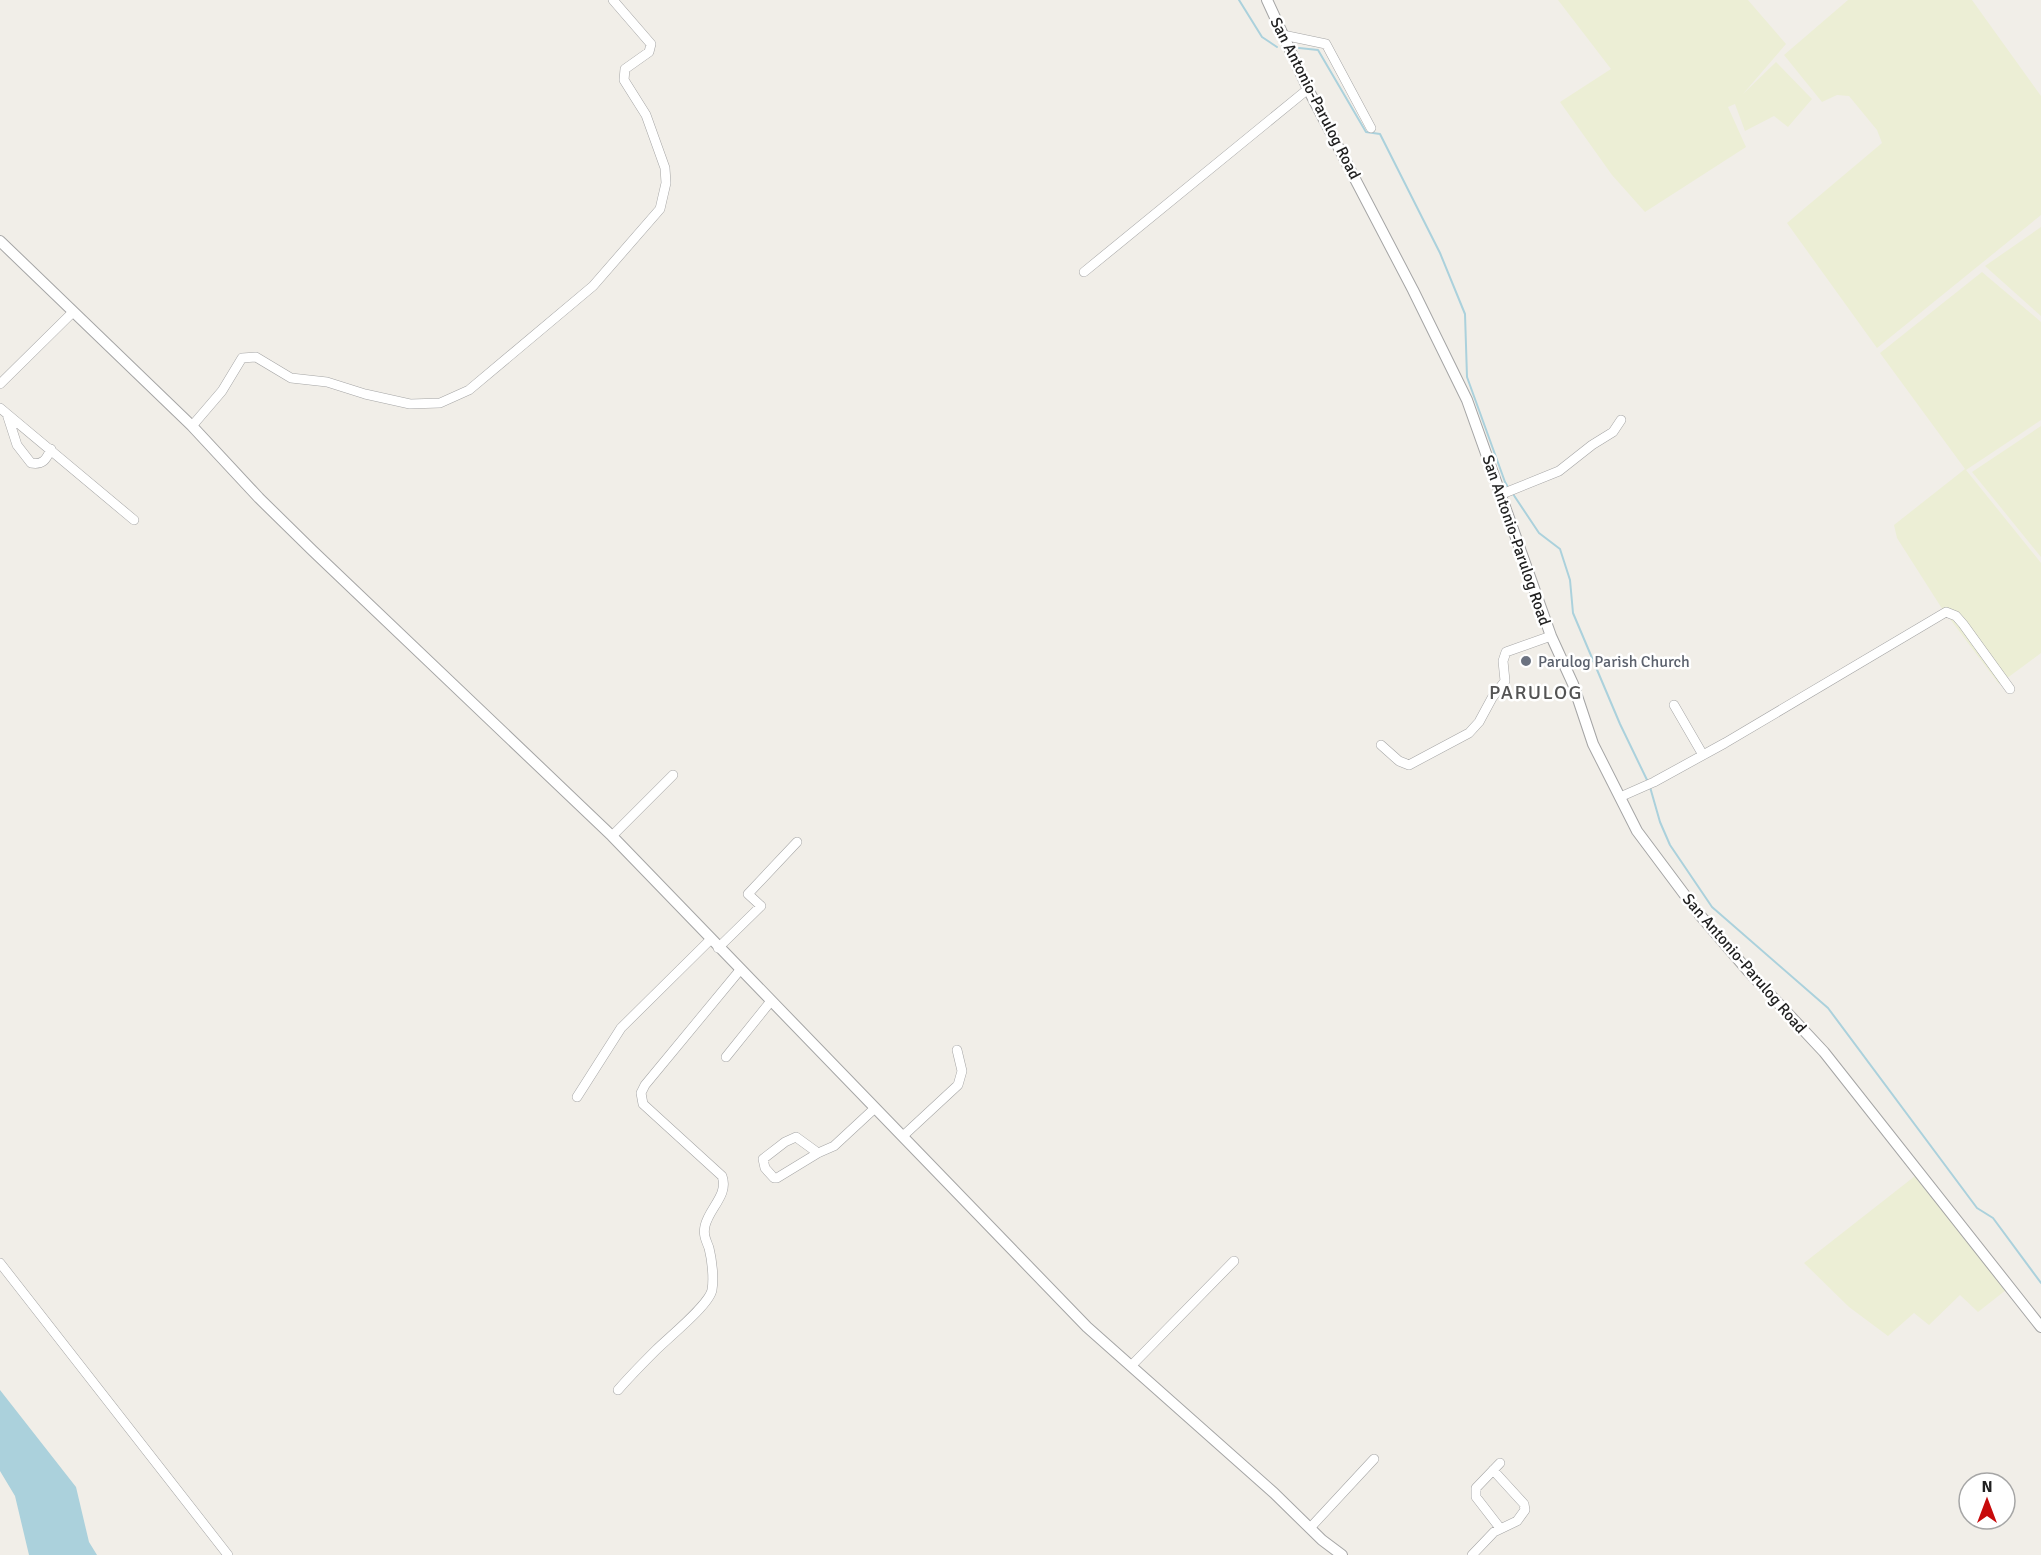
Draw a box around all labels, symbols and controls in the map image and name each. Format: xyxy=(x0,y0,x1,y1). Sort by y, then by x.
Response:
street label: San Antonio-Parulog Road xyxy=(1266,14,1365,183)
street label: San Antonio-Parulog Road xyxy=(1477,452,1555,628)
place label: Parulog Parish Church xyxy=(1538,652,1690,672)
marker: Parulog Parish Church xyxy=(1519,654,1533,668)
district label: PARULOG xyxy=(1489,680,1583,705)
street label: San Antonio-Parulog Road xyxy=(1678,890,1811,1038)
north arrow xyxy=(1957,1471,2017,1531)
text: N xyxy=(1981,1477,1993,1497)

